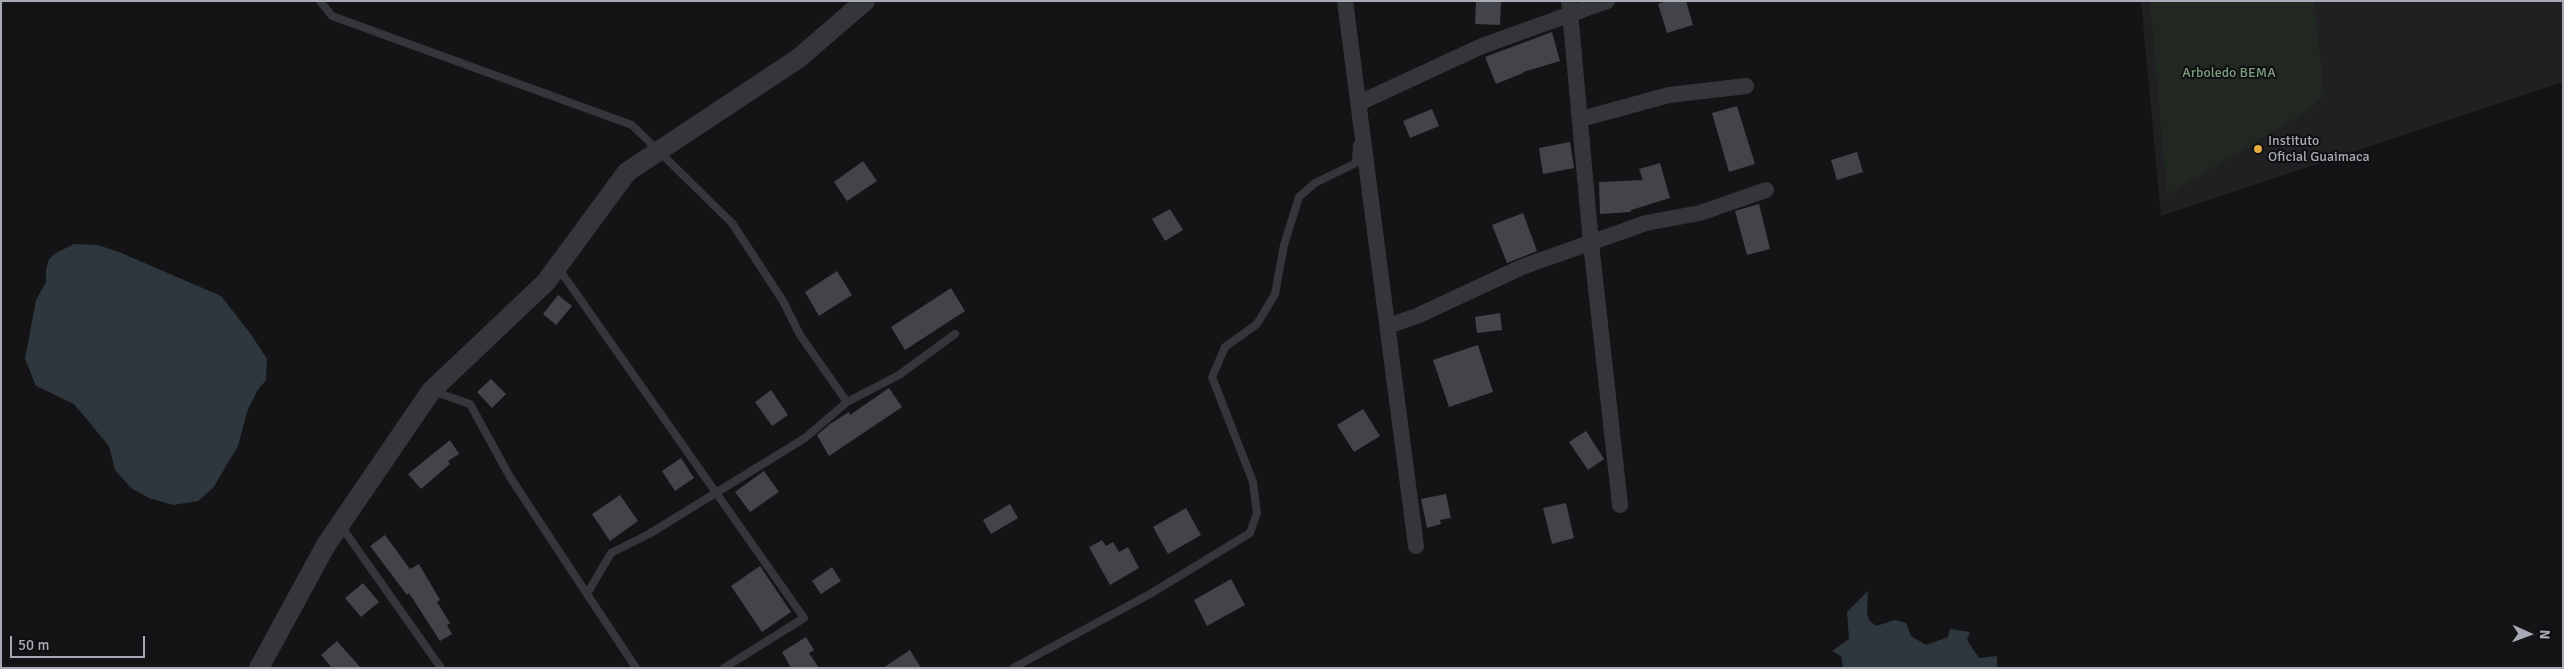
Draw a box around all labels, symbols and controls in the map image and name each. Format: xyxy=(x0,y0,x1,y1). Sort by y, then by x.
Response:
park label: Arboledo BEMA xyxy=(2182,65,2276,81)
place label: Instituto Oficial Guaimaca xyxy=(2268,133,2370,166)
marker: Instituto Oficial Guaimaca xyxy=(2252,143,2264,155)
north arrow xyxy=(2504,609,2554,659)
scale bar xyxy=(12,626,148,658)
text: N xyxy=(2536,629,2553,640)
text: 50 m xyxy=(18,636,49,654)

